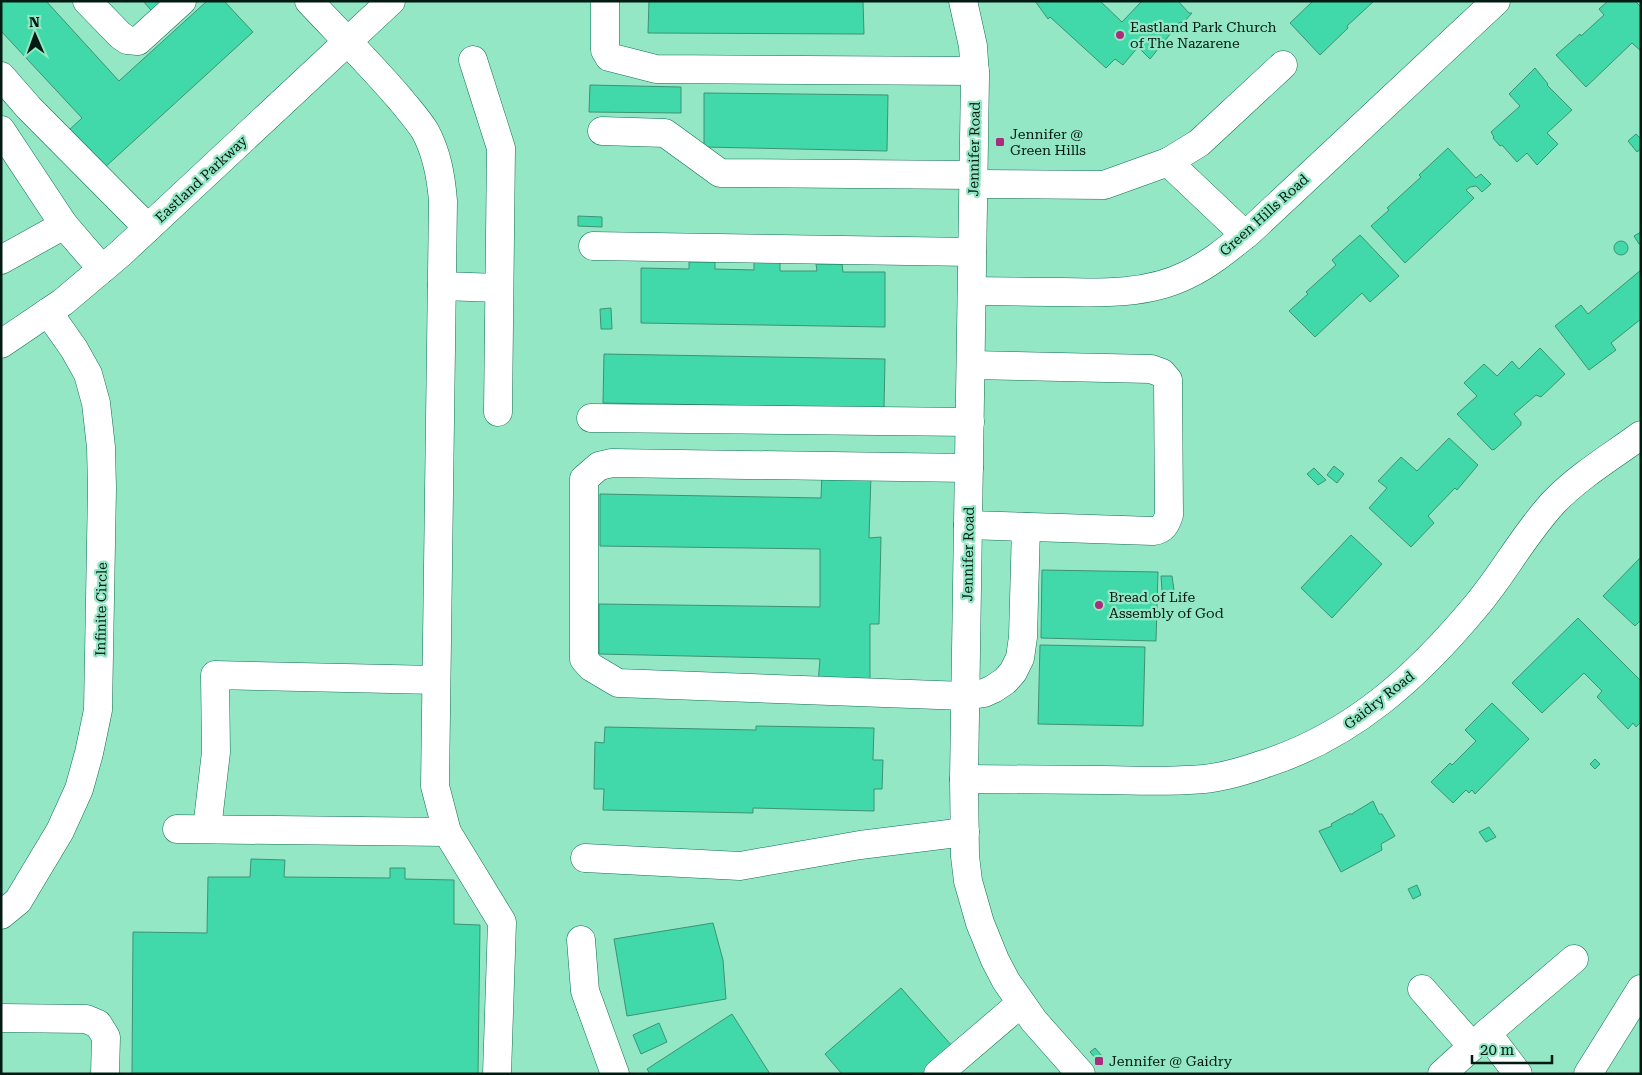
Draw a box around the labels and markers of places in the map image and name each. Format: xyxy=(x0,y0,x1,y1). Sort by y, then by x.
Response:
place label: Eastland Park Church of The Nazarene xyxy=(1130,19,1277,51)
marker: Eastland Park Church of The Nazarene xyxy=(1114,29,1126,41)
place label: Jennifer @ Green Hills xyxy=(1010,126,1086,158)
marker: Jennifer @ Green Hills xyxy=(994,136,1006,148)
place label: Bread of Life Assembly of God xyxy=(1109,589,1224,621)
marker: Bread of Life Assembly of God xyxy=(1093,599,1105,611)
place label: Jennifer @ Gaidry xyxy=(1109,1053,1233,1069)
marker: Jennifer @ Gaidry xyxy=(1093,1055,1105,1067)

